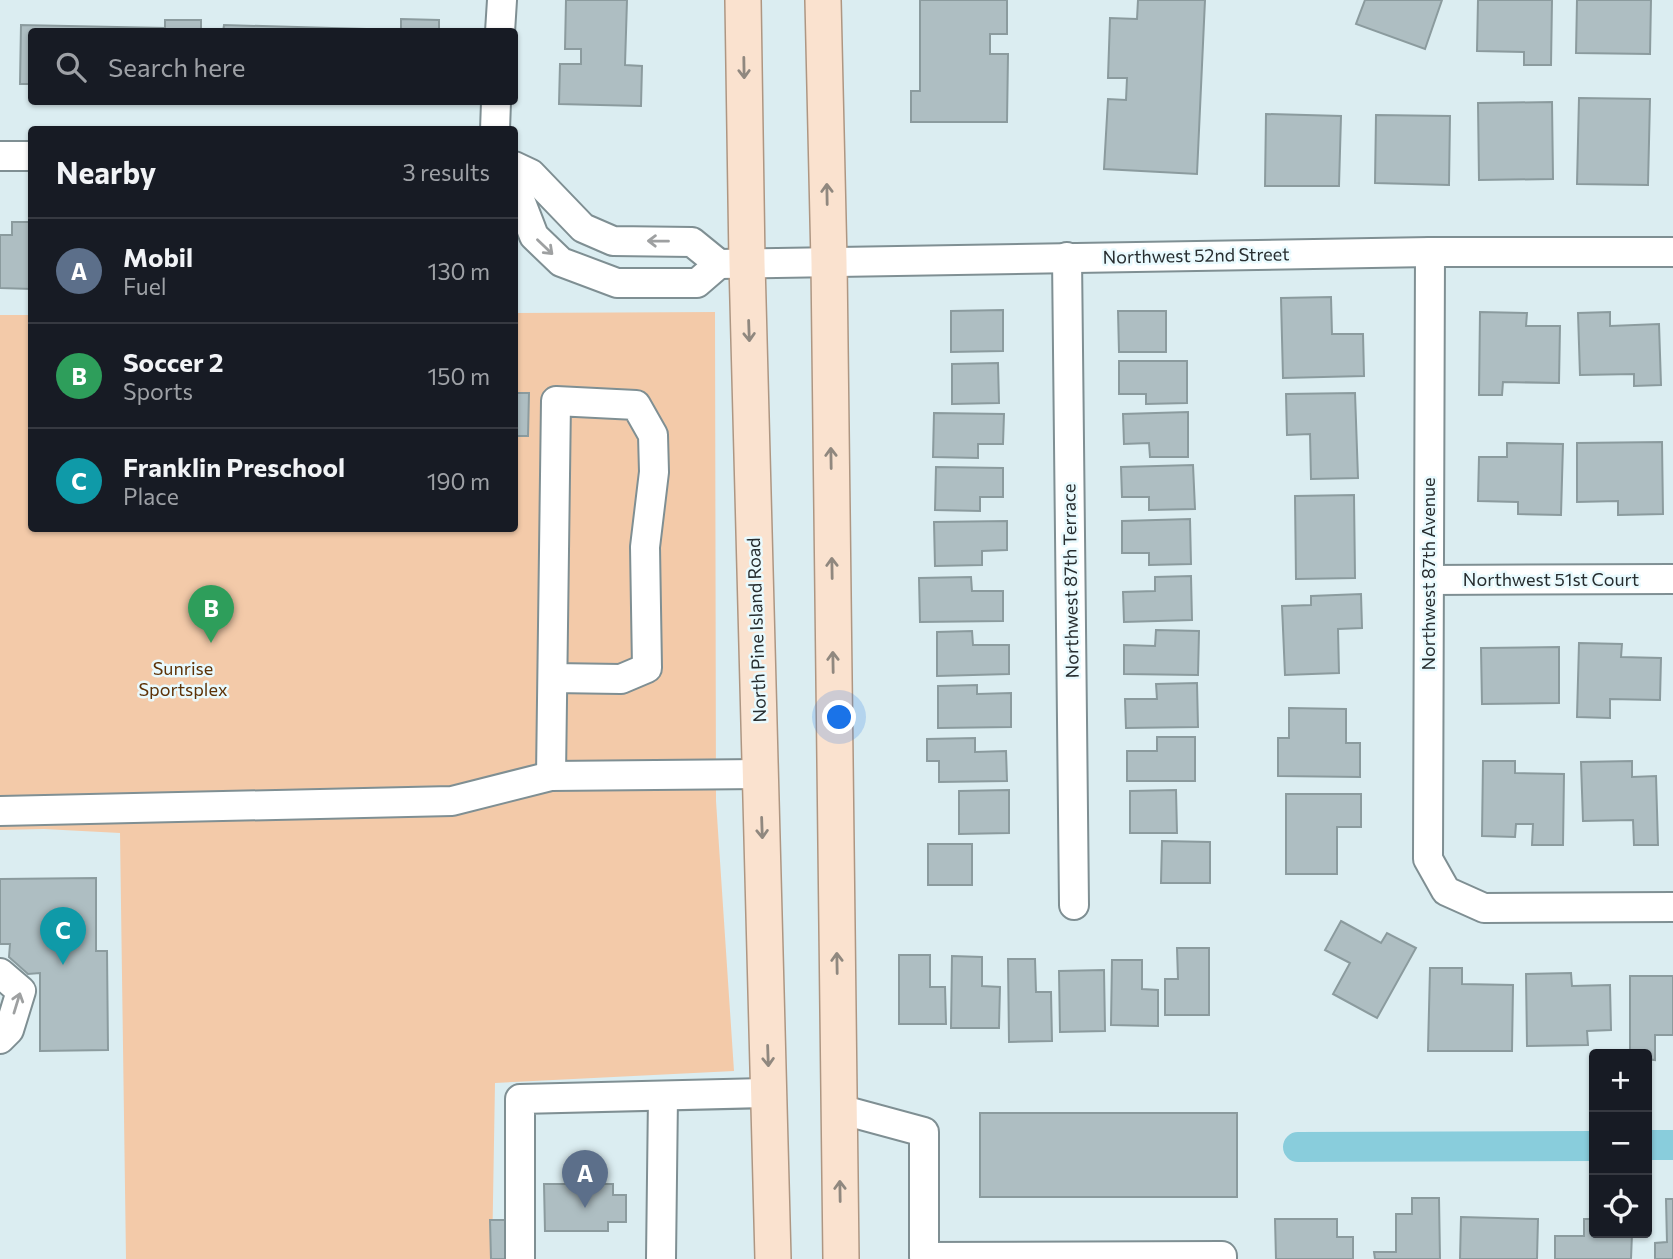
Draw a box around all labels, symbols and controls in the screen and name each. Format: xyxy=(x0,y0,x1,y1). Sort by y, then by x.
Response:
search box xyxy=(28,28,518,105)
icon: search xyxy=(52,48,90,86)
text: Search here xyxy=(108,51,246,82)
one-way arrow xyxy=(737,56,751,79)
text: Nearby xyxy=(56,153,156,190)
text: 3 results xyxy=(403,158,490,186)
one-way arrow xyxy=(820,183,834,206)
one-way arrow xyxy=(647,235,670,248)
one-way arrow xyxy=(537,239,554,256)
text: Mobil xyxy=(123,241,193,272)
street label: Northwest 52nd Street xyxy=(1102,242,1290,268)
text: A xyxy=(71,257,87,285)
text: 130 m xyxy=(428,257,490,285)
text: Fuel xyxy=(123,272,167,300)
one-way arrow xyxy=(742,320,755,343)
text: Soccer 2 xyxy=(123,346,224,377)
text: B xyxy=(71,362,87,390)
text: 150 m xyxy=(427,362,490,390)
text: Sports xyxy=(123,377,193,405)
one-way arrow xyxy=(824,446,838,469)
text: Franklin Preschool xyxy=(123,451,345,482)
text: C xyxy=(71,467,87,495)
text: 190 m xyxy=(427,467,490,495)
street label: Northwest 87th Avenue xyxy=(1417,477,1439,671)
text: Place xyxy=(123,482,179,510)
street label: Northwest 87th Terrace xyxy=(1057,483,1083,679)
street label: North Pine Island Road xyxy=(742,537,770,723)
one-way arrow xyxy=(825,557,839,580)
street label: Northwest 51st Court xyxy=(1463,568,1639,590)
pin: B xyxy=(188,585,234,643)
one-way arrow xyxy=(827,651,840,674)
park label: Sunrise Sportsplex xyxy=(138,657,228,700)
your location xyxy=(822,700,856,734)
one-way arrow xyxy=(755,816,768,839)
pin: C xyxy=(40,907,86,965)
one-way arrow xyxy=(830,952,844,975)
one-way arrow xyxy=(12,993,25,1015)
one-way arrow xyxy=(761,1044,775,1067)
map controls xyxy=(1589,1049,1652,1238)
button: + xyxy=(1589,1049,1652,1112)
button: − xyxy=(1589,1112,1652,1175)
pin: A xyxy=(562,1150,608,1208)
button: locate xyxy=(1589,1175,1652,1238)
one-way arrow xyxy=(833,1180,847,1203)

